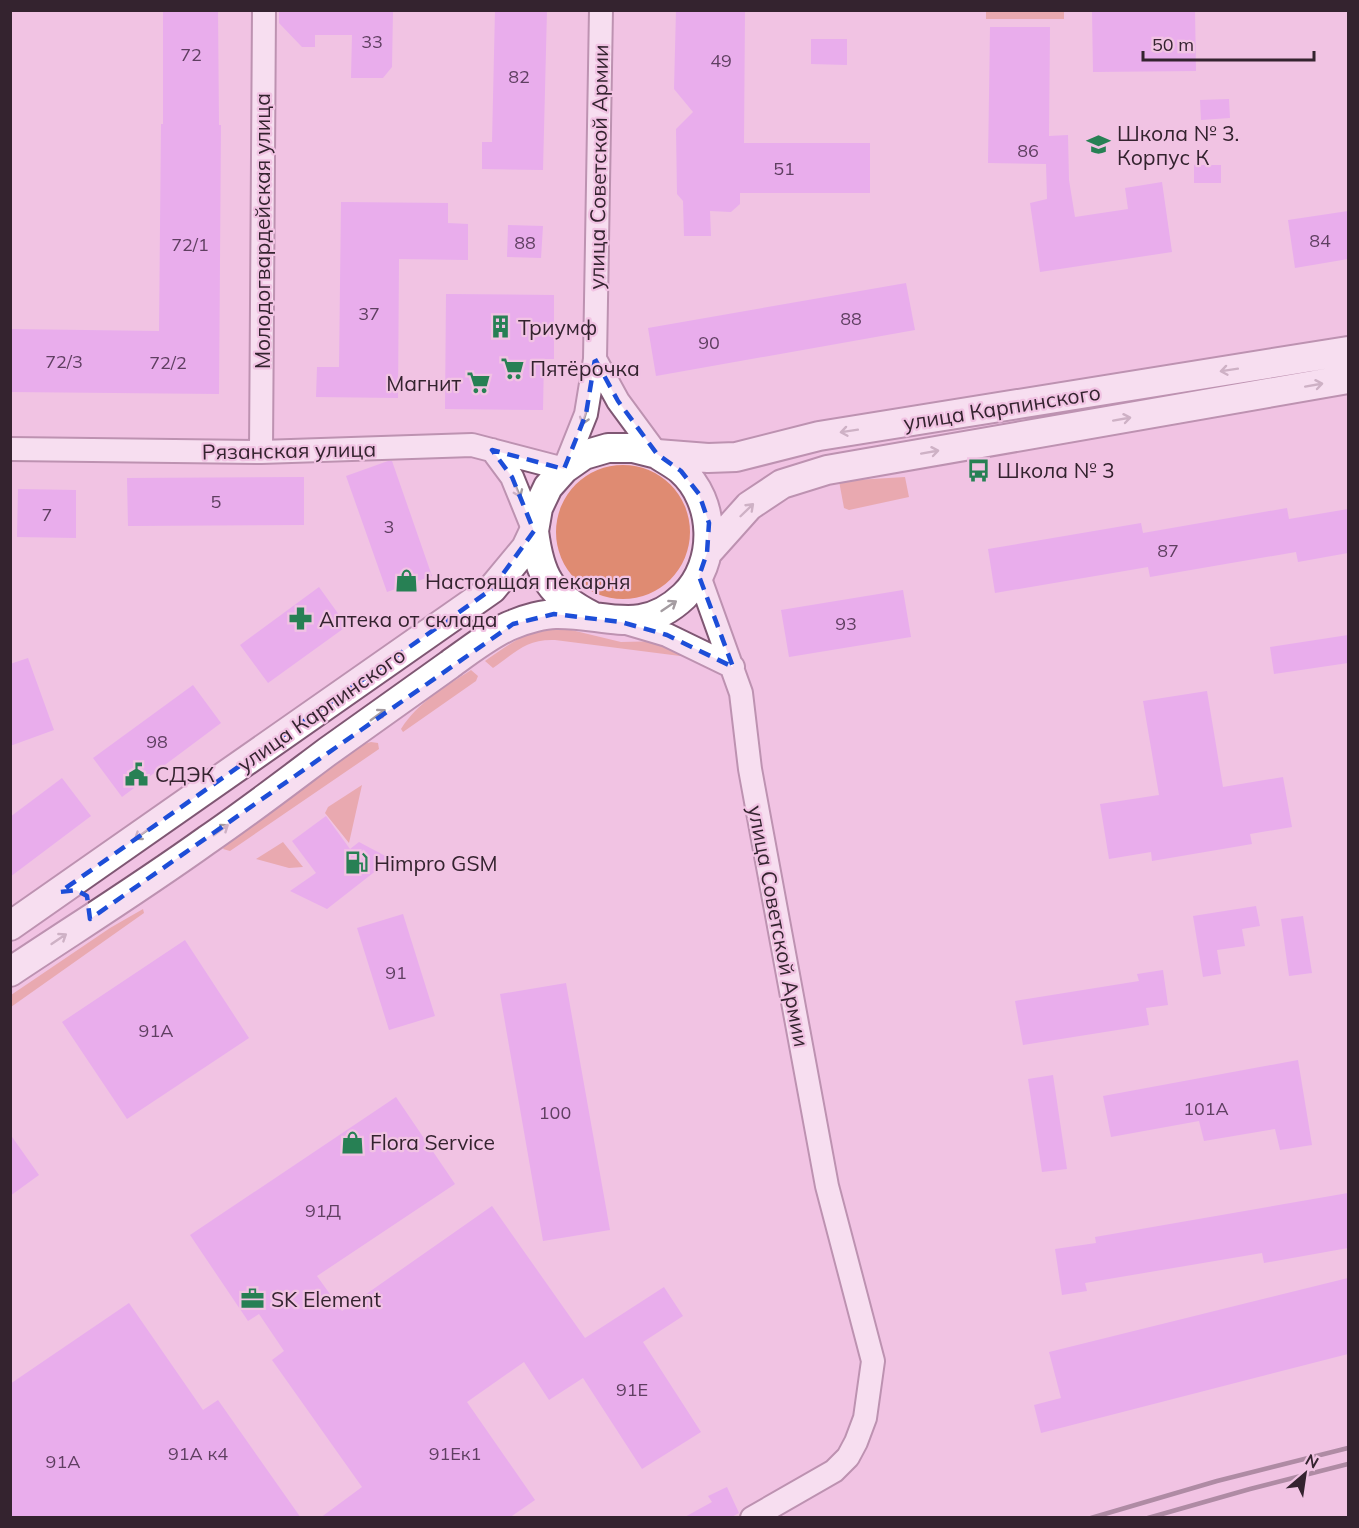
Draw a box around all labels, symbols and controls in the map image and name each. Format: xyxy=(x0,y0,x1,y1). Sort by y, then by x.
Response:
scale bar xyxy=(1143,24,1314,62)
house number: 33 xyxy=(361,30,383,53)
text: 50 m xyxy=(1152,33,1194,56)
house number: 72 xyxy=(180,43,202,66)
street label: улица Советской Армии xyxy=(583,44,613,290)
house number: 49 xyxy=(710,49,732,72)
house number: 82 xyxy=(508,65,530,88)
street label: Молодогвардейская улица xyxy=(249,93,275,369)
place label: Школа № 3. Корпус К xyxy=(1117,120,1239,170)
school or university icon: Школа № 3. Корпус К xyxy=(1086,132,1112,158)
house number: 86 xyxy=(1017,139,1039,162)
house number: 51 xyxy=(773,157,795,180)
house number: 84 xyxy=(1309,229,1331,252)
house number: 88 xyxy=(514,231,536,254)
house number: 72/1 xyxy=(171,233,209,256)
house number: 37 xyxy=(358,302,380,325)
house number: 88 xyxy=(840,307,862,330)
building icon: Триумф xyxy=(487,314,513,340)
place label: Триумф xyxy=(518,314,597,340)
house number: 90 xyxy=(698,331,720,354)
house number: 72/3 xyxy=(45,350,83,373)
house number: 72/2 xyxy=(149,351,187,374)
supermarket icon: Пятёрочка xyxy=(499,355,525,381)
place label: Пятёрочка xyxy=(530,355,640,381)
one-way arrow xyxy=(1219,365,1239,376)
place label: Магнит xyxy=(386,370,461,396)
supermarket icon: Магнит xyxy=(466,370,492,396)
street label: улица Карпинского xyxy=(902,379,1102,435)
one-way arrow xyxy=(1304,379,1323,390)
one-way arrow xyxy=(579,406,590,425)
one-way arrow xyxy=(1111,413,1131,424)
one-way arrow xyxy=(840,426,860,437)
street label: Рязанская улица xyxy=(202,435,376,465)
one-way arrow xyxy=(919,446,939,457)
bus stop icon: Школа № 3 xyxy=(966,457,992,483)
place label: Школа № 3 xyxy=(997,457,1115,483)
one-way arrow xyxy=(511,479,523,497)
house number: 5 xyxy=(211,490,222,513)
house number: 7 xyxy=(42,503,52,526)
one-way arrow xyxy=(740,503,755,517)
house number: 3 xyxy=(384,515,394,538)
house number: 87 xyxy=(1157,539,1179,562)
shop icon: Настоящая пекарня xyxy=(394,568,420,594)
place label: Настоящая пекарня xyxy=(425,568,630,594)
one-way arrow xyxy=(661,600,677,612)
pharmacy icon: Аптека от склада xyxy=(288,606,314,632)
place label: Аптека от склада xyxy=(319,606,498,632)
house number: 93 xyxy=(835,612,857,635)
street label: улица Карпинского xyxy=(232,641,410,777)
one-way arrow xyxy=(369,709,386,721)
house number: 98 xyxy=(146,730,168,753)
public building icon: СДЭК xyxy=(124,761,150,787)
place label: СДЭК xyxy=(155,761,215,787)
street label: улица Советской Армии xyxy=(743,803,815,1049)
one-way arrow xyxy=(212,824,228,837)
one-way arrow xyxy=(134,828,151,840)
fuel station icon: Himpro GSM xyxy=(343,850,369,876)
place label: Himpro GSM xyxy=(374,850,498,876)
one-way arrow xyxy=(50,933,67,945)
house number: 91 xyxy=(385,961,407,984)
house number: 91А xyxy=(139,1019,173,1042)
house number: 101А xyxy=(1183,1097,1229,1120)
house number: 100 xyxy=(539,1101,571,1124)
shop icon: Flora Service xyxy=(339,1129,365,1155)
place label: Flora Service xyxy=(370,1129,495,1155)
house number: 91Д xyxy=(305,1199,342,1222)
office icon: SK Element xyxy=(240,1286,266,1312)
place label: SK Element xyxy=(271,1286,381,1312)
house number: 91Е xyxy=(616,1378,648,1401)
house number: 91А к4 xyxy=(168,1442,228,1465)
house number: 91Ек1 xyxy=(429,1442,481,1465)
north arrow xyxy=(1275,1444,1335,1504)
text: N xyxy=(1302,1449,1322,1473)
house number: 91А xyxy=(46,1450,80,1473)

